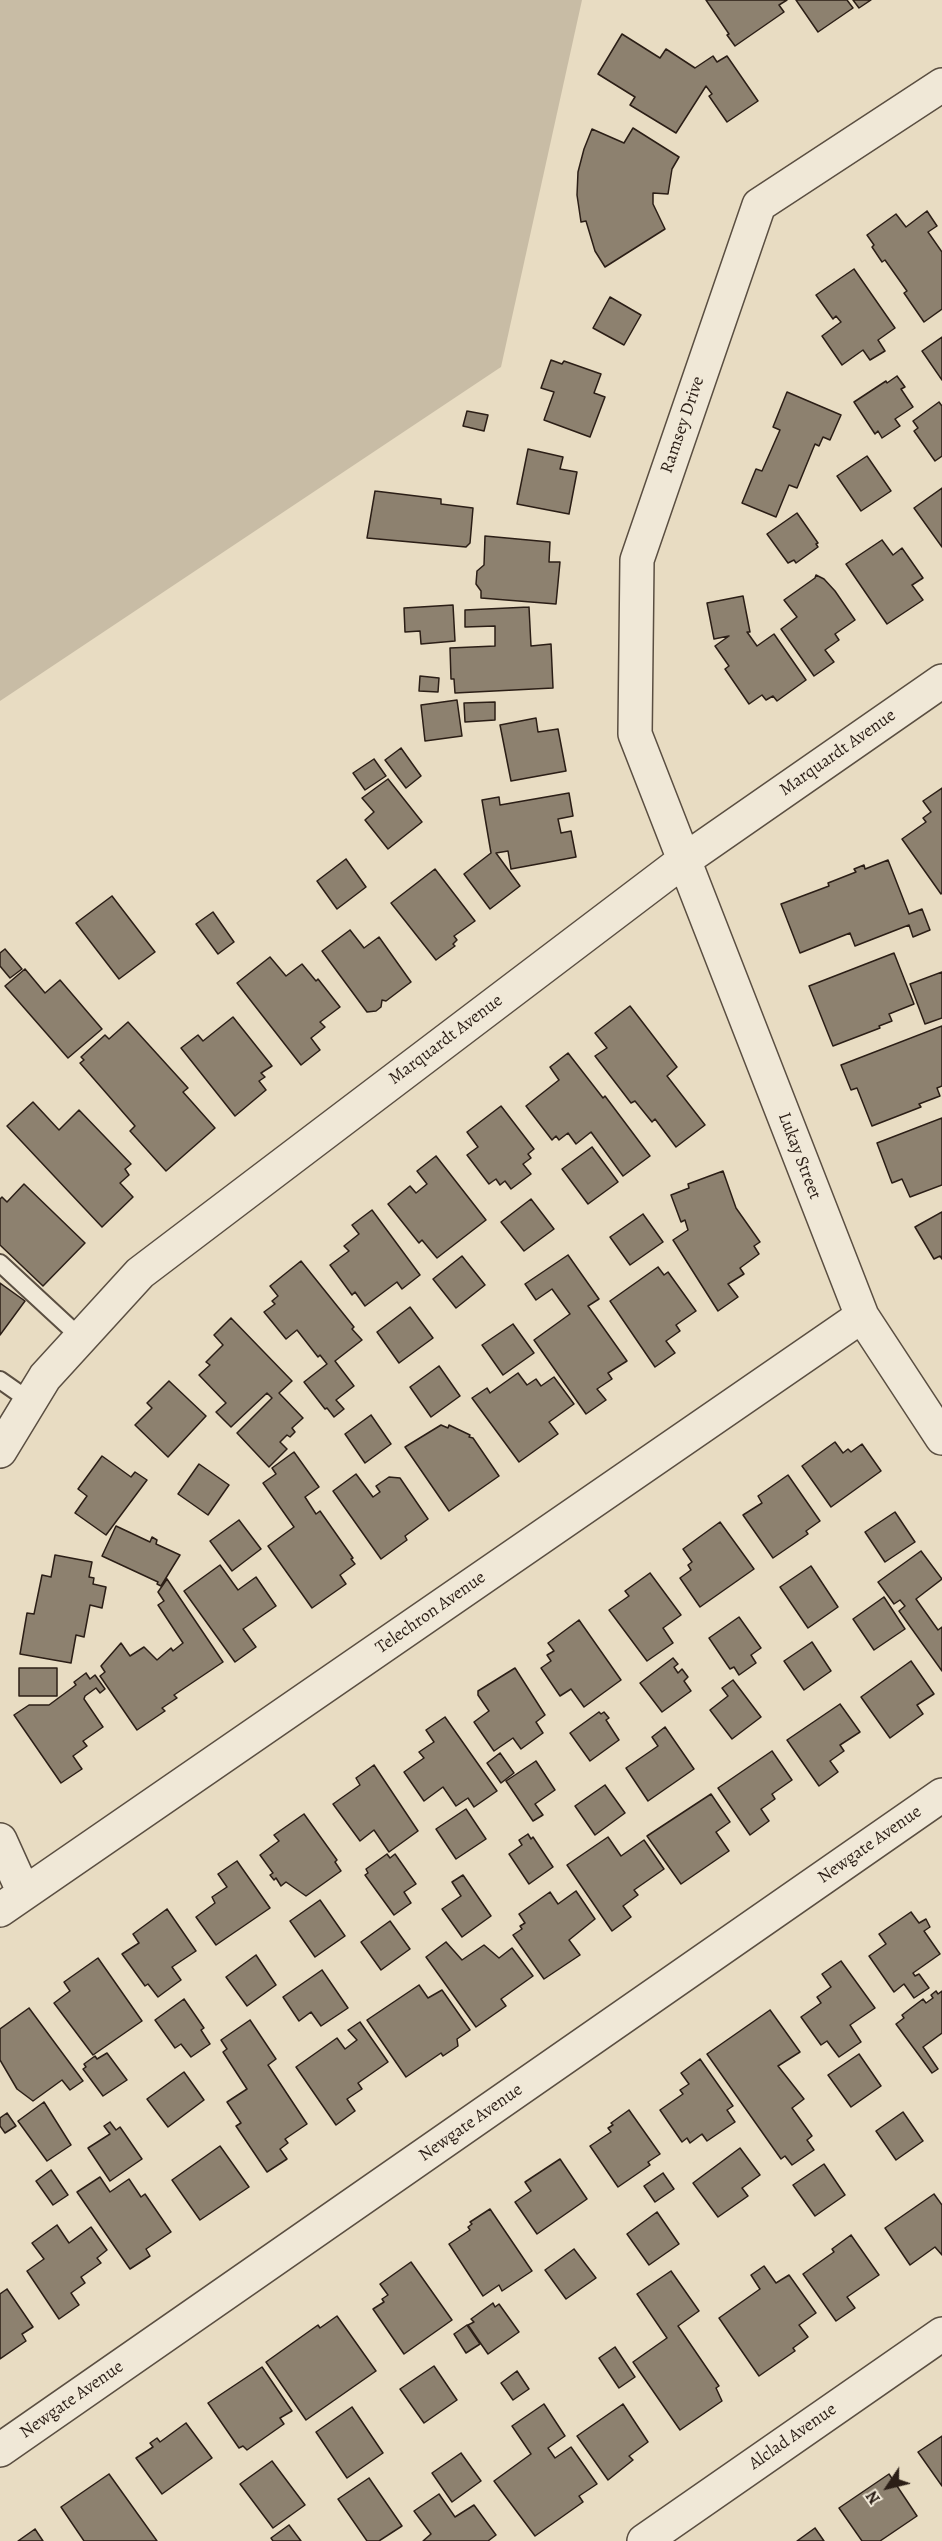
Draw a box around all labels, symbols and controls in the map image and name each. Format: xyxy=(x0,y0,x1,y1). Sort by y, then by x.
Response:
street label: Ramsey Drive xyxy=(656,374,710,476)
street label: Marquardt Avenue xyxy=(776,705,900,801)
street label: Marquardt Avenue xyxy=(385,990,507,1090)
street label: Lukay Street xyxy=(773,1109,825,1203)
street label: Telechron Avenue xyxy=(372,1567,490,1659)
street label: Newgate Avenue xyxy=(814,1801,926,1889)
street label: Newgate Avenue xyxy=(415,2079,527,2167)
street label: Newgate Avenue xyxy=(16,2356,128,2444)
street label: Alclad Avenue xyxy=(745,2399,841,2475)
north arrow xyxy=(858,2457,918,2517)
text: N xyxy=(861,2486,886,2508)

